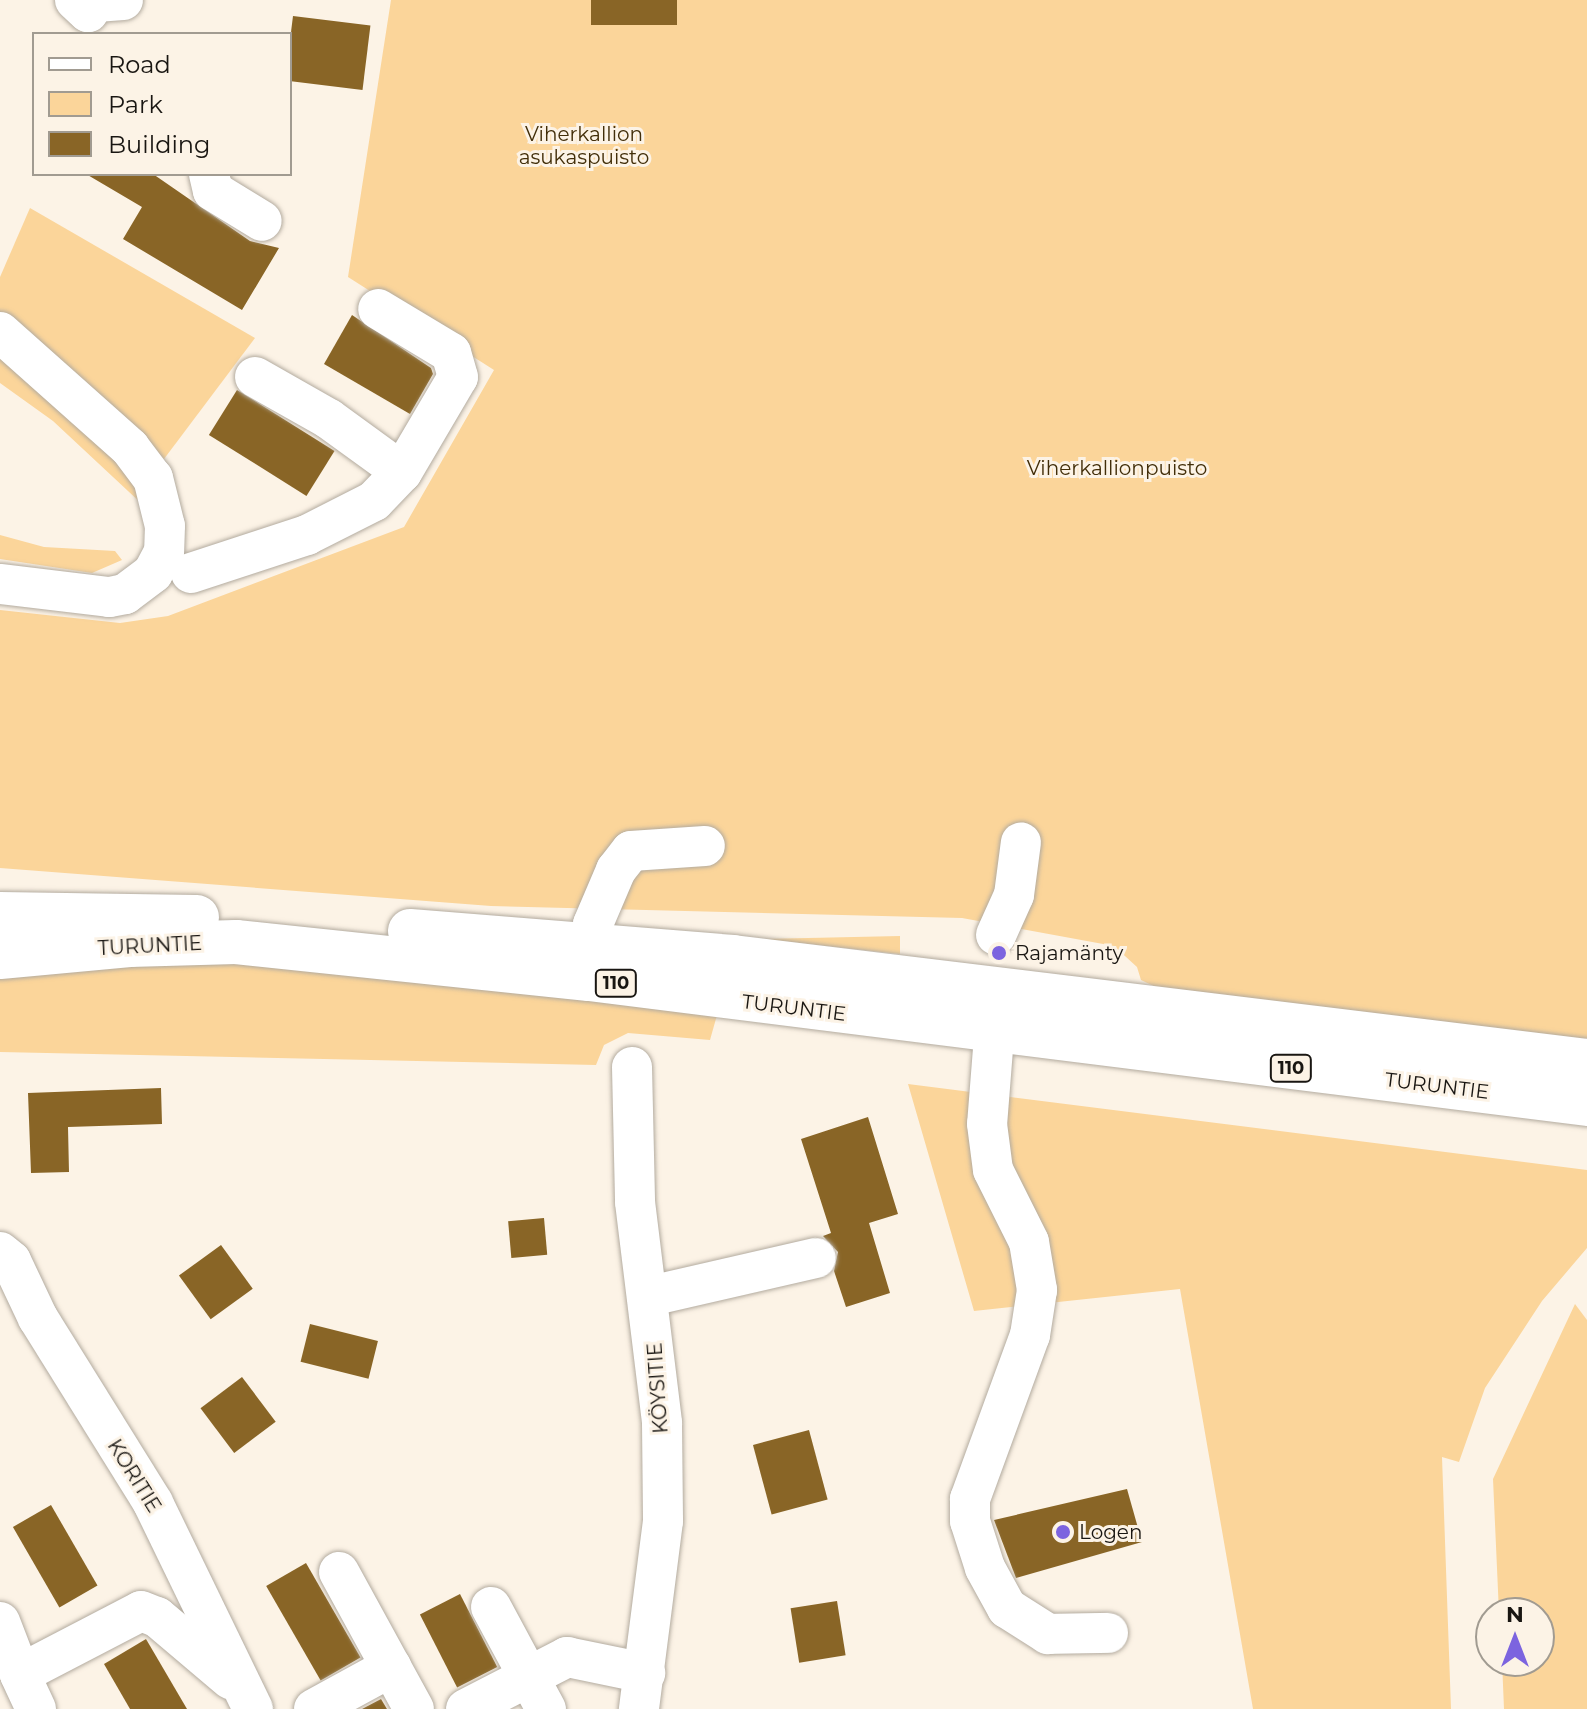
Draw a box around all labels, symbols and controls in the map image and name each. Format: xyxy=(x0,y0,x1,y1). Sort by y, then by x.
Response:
legend xyxy=(32,32,292,176)
text: Road xyxy=(108,50,171,79)
text: Park xyxy=(108,90,163,119)
park label: Viherkallion asukaspuisto xyxy=(519,122,649,169)
text: Building xyxy=(108,130,211,159)
park label: Viherkallionpuisto xyxy=(1027,456,1207,480)
street label: TURUNTIE xyxy=(97,931,203,961)
place label: Rajamänty xyxy=(1015,941,1123,965)
marker: Rajamänty xyxy=(990,944,1008,962)
road number: 110 xyxy=(594,969,638,997)
street label: TURUNTIE xyxy=(741,990,847,1026)
road number: 110 xyxy=(1269,1054,1313,1082)
street label: TURUNTIE xyxy=(1384,1068,1490,1104)
street label: KÖYSITIE xyxy=(643,1342,673,1434)
street label: KORITIE xyxy=(102,1435,166,1517)
place label: Logen xyxy=(1079,1520,1142,1544)
marker: Logen xyxy=(1054,1523,1072,1541)
north arrow xyxy=(1475,1597,1555,1677)
text: N xyxy=(1506,1601,1524,1628)

